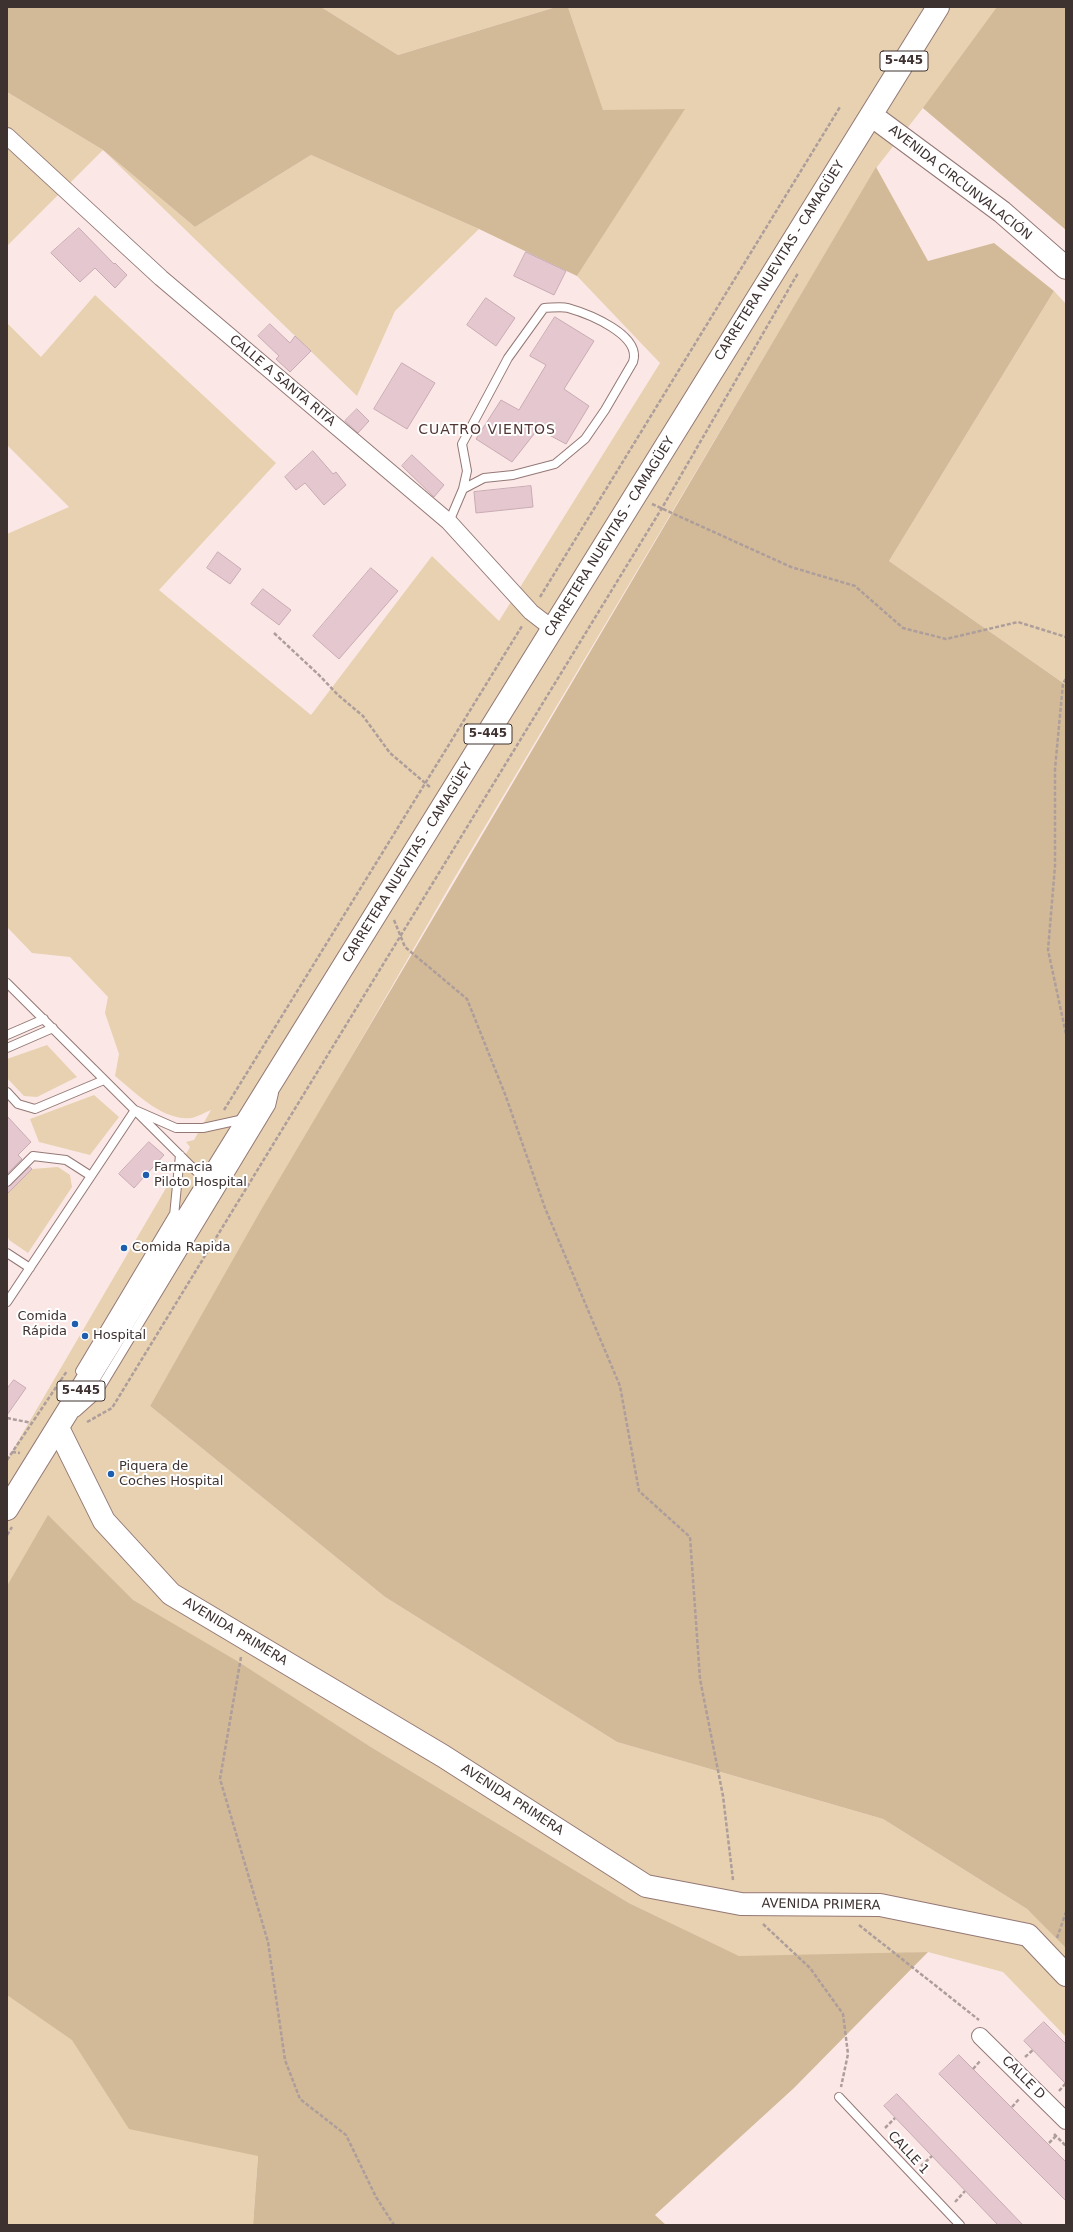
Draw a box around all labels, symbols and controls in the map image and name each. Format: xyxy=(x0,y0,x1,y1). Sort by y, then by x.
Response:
road number: 5-445 xyxy=(880,51,928,71)
street label: AVENIDA CIRCUNVALACIÓN xyxy=(885,122,1035,244)
street label: CARRETERA NUEVITAS - CAMAGÜEY xyxy=(712,158,848,364)
street label: CALLE A SANTA RITA xyxy=(226,332,338,430)
district label: CUATRO VIENTOS xyxy=(418,422,556,438)
street label: CARRETERA NUEVITAS - CAMAGÜEY xyxy=(542,434,678,640)
road number: 5-445 xyxy=(464,724,512,744)
street label: CARRETERA NUEVITAS - CAMAGÜEY xyxy=(340,760,476,966)
place label: Farmacia Piloto Hospital xyxy=(154,1160,247,1191)
marker: Farmacia Piloto Hospital xyxy=(141,1170,151,1180)
place label: Comida Rapida xyxy=(132,1240,230,1256)
marker: Comida Rapida xyxy=(119,1243,129,1253)
place label: Comida Rápida xyxy=(17,1309,67,1340)
marker: Comida Rápida xyxy=(70,1319,80,1329)
place label: Hospital xyxy=(93,1328,146,1344)
marker: Hospital xyxy=(80,1331,90,1341)
road number: 5-445 xyxy=(57,1381,105,1401)
place label: Piquera de Coches Hospital xyxy=(119,1459,223,1490)
marker: Piquera de Coches Hospital xyxy=(106,1469,116,1479)
street label: AVENIDA PRIMERA xyxy=(180,1595,290,1669)
street label: AVENIDA PRIMERA xyxy=(458,1761,566,1839)
street label: AVENIDA PRIMERA xyxy=(761,1896,881,1914)
street label: CALLE D xyxy=(998,2053,1048,2103)
street label: CALLE 1 xyxy=(884,2128,932,2178)

